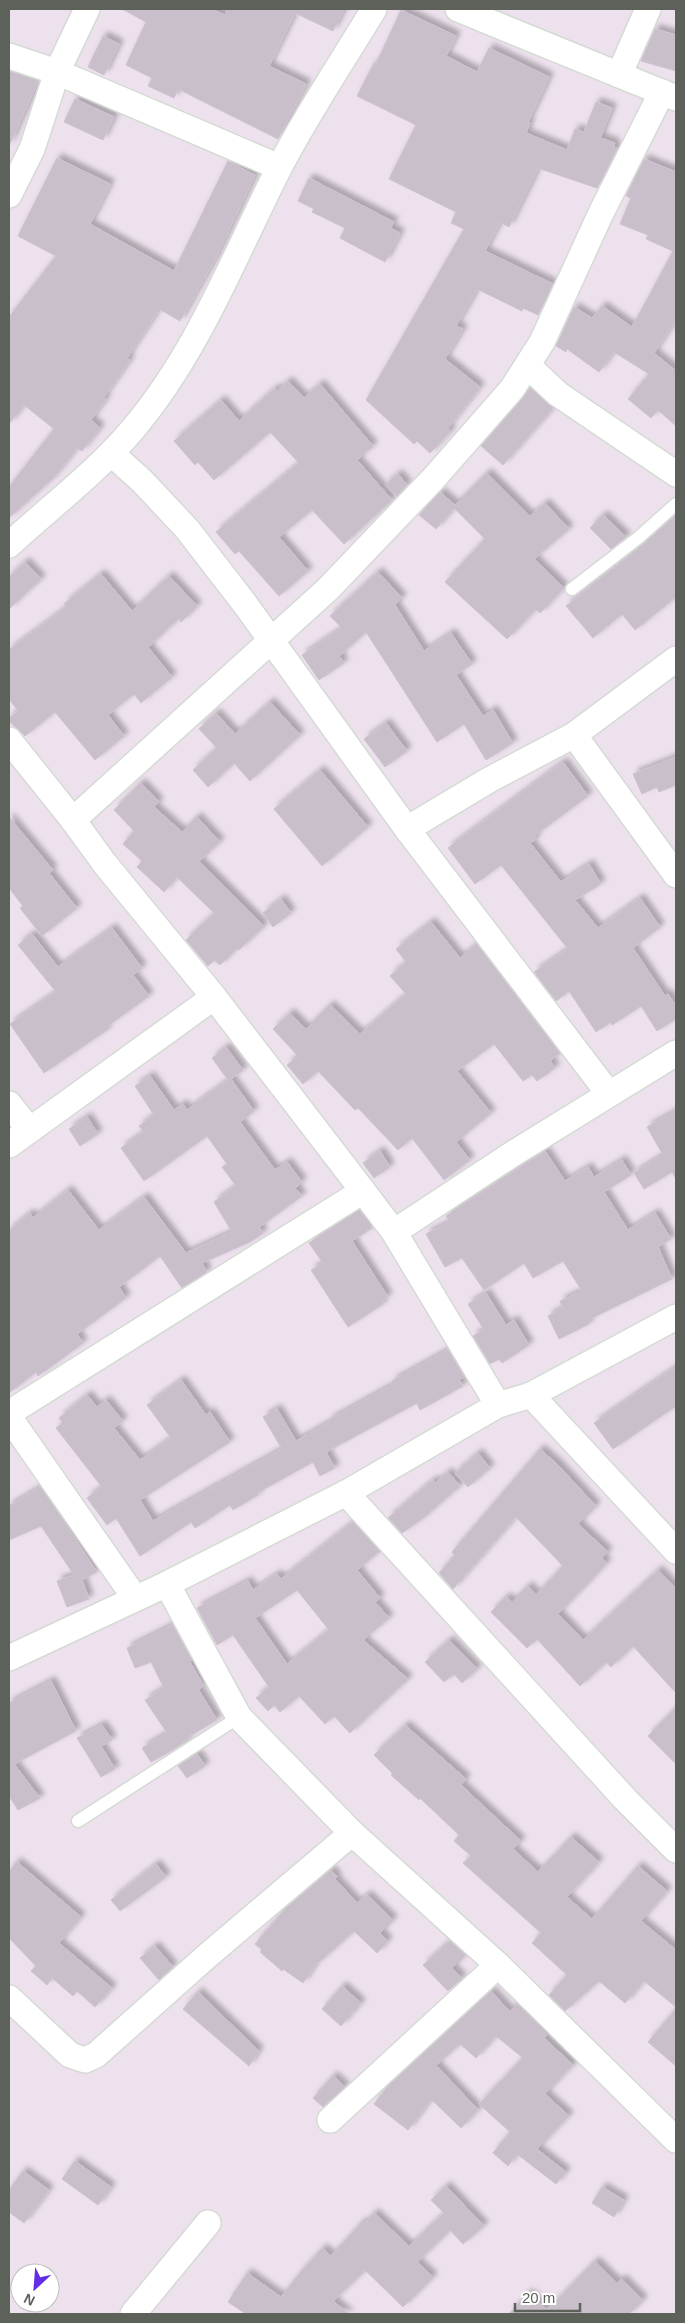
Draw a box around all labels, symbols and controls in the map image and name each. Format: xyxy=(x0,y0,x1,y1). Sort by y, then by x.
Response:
north arrow xyxy=(10,2263,60,2313)
scale bar xyxy=(515,2280,580,2312)
text: 20 m xyxy=(522,2289,555,2306)
text: N xyxy=(21,2290,37,2309)

